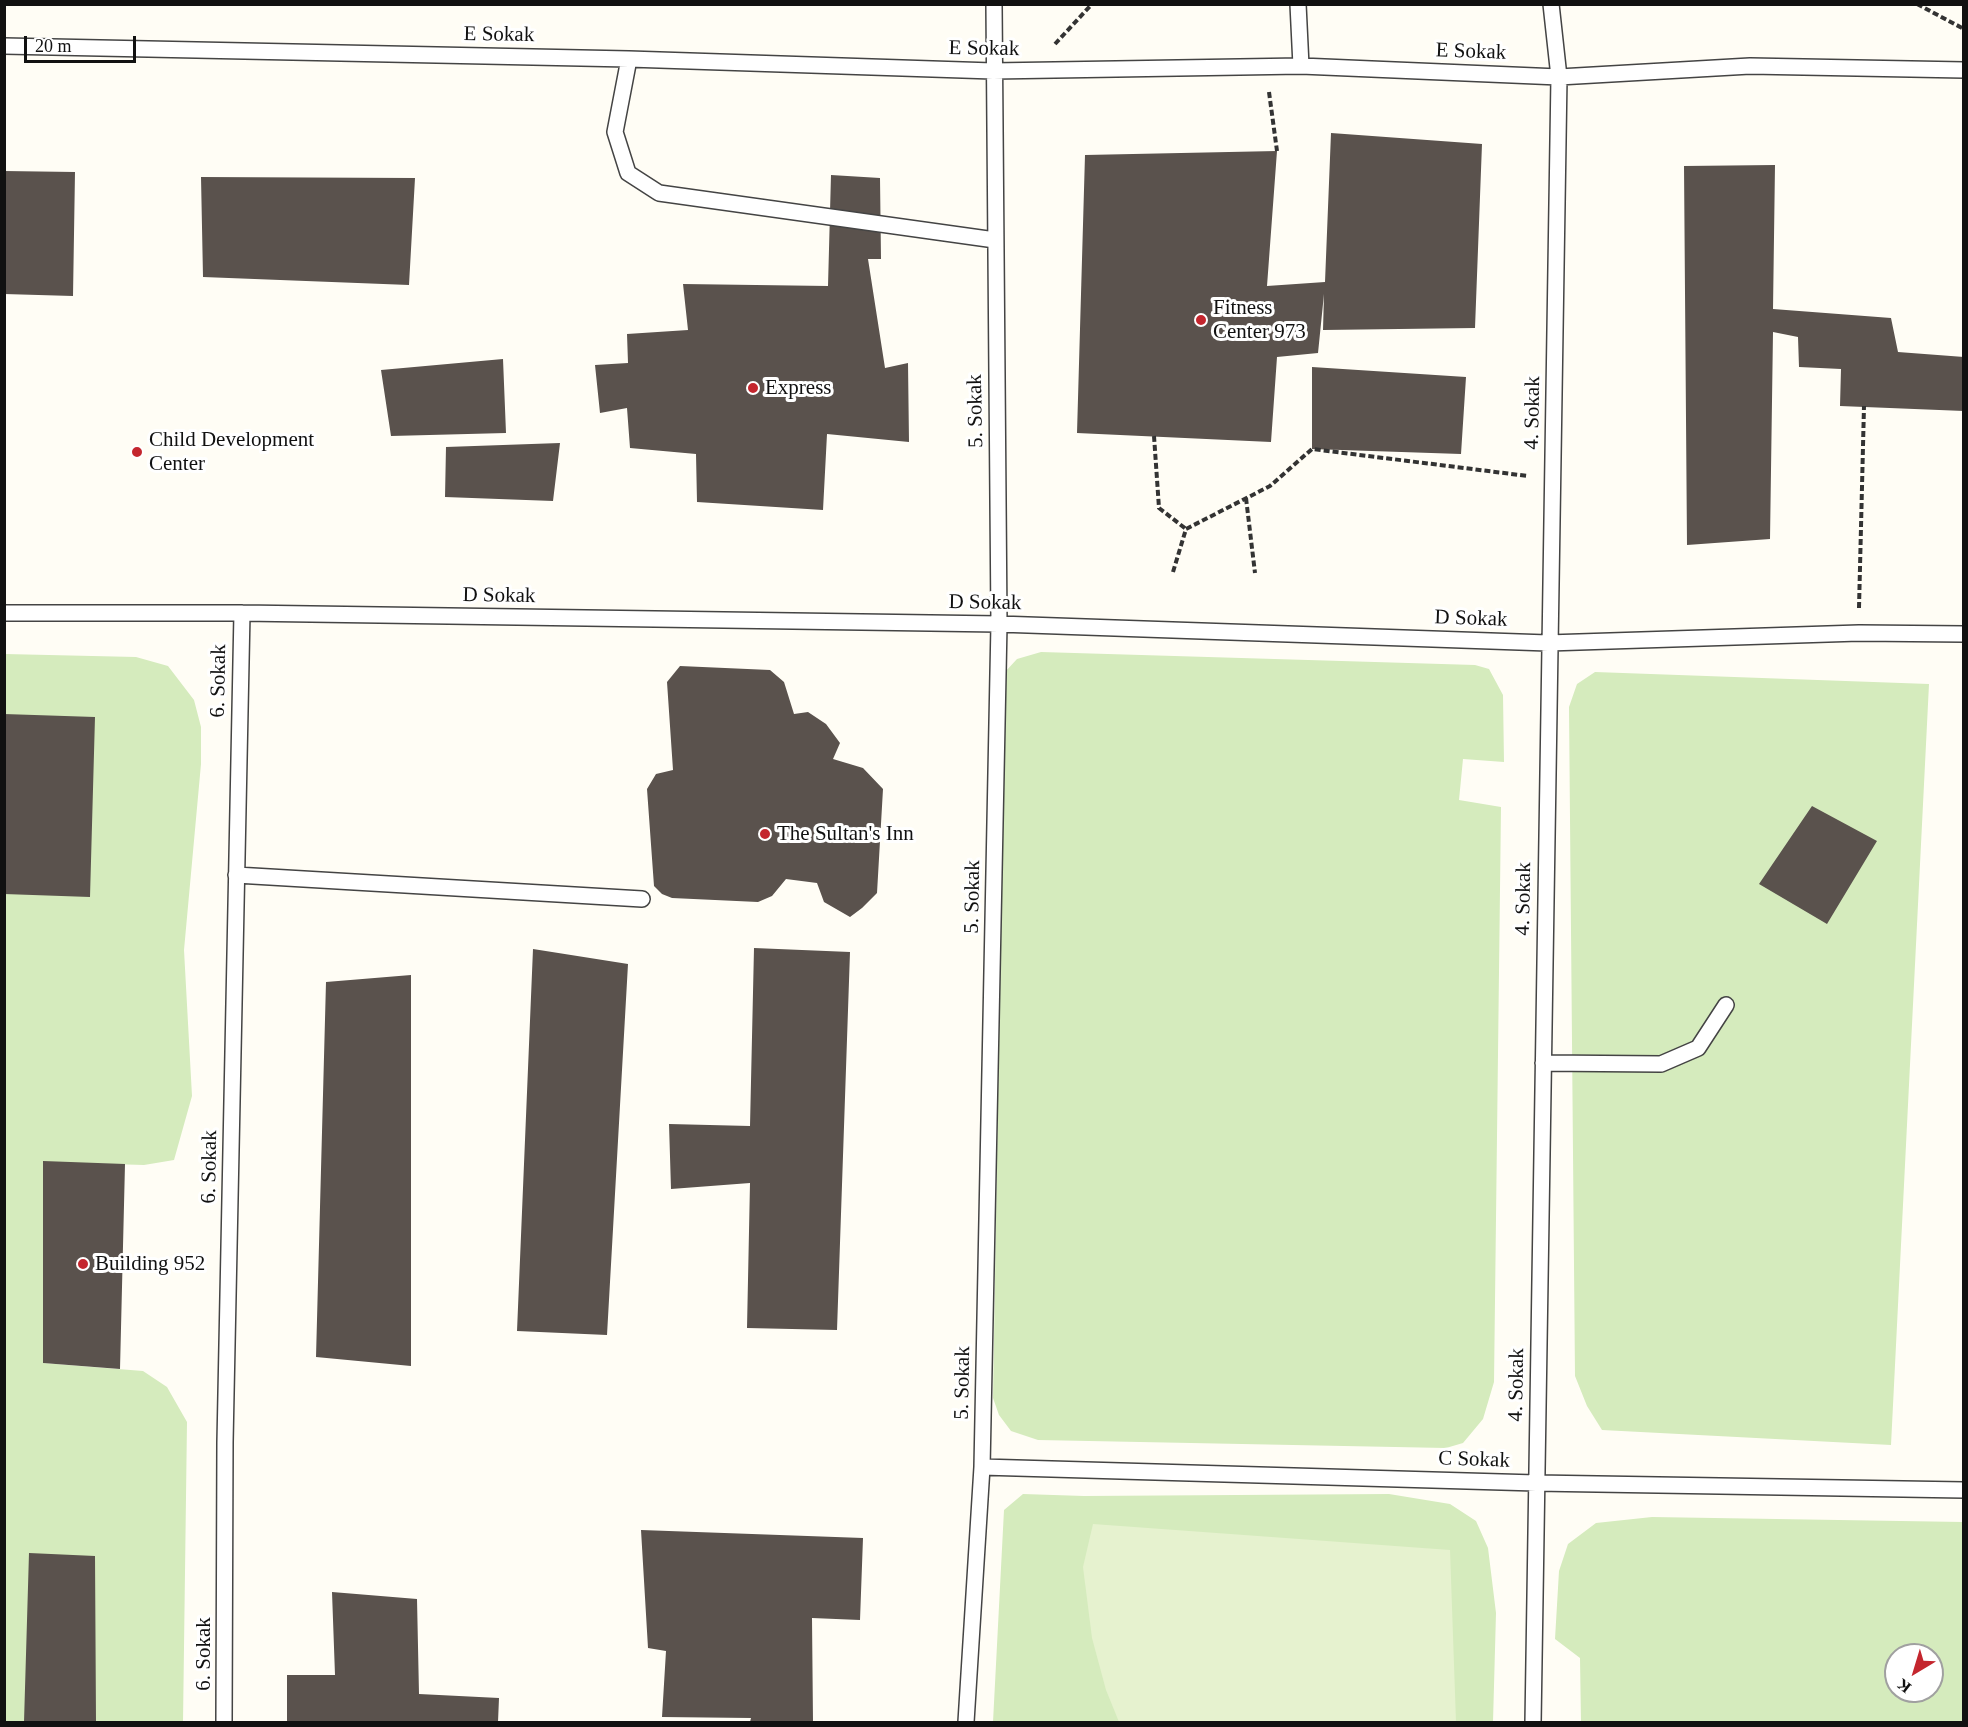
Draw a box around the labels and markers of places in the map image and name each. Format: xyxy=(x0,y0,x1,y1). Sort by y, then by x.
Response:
place label: Fitness Center 973 xyxy=(1213,295,1306,345)
marker: Fitness Center 973 xyxy=(1194,313,1208,327)
place label: Express xyxy=(765,375,831,401)
marker: Express xyxy=(746,381,760,395)
place label: Child Development Center xyxy=(149,427,314,477)
marker: Child Development Center xyxy=(130,445,144,459)
place label: The Sultan's Inn xyxy=(777,821,914,847)
marker: The Sultan's Inn xyxy=(758,827,772,841)
place label: Building 952 xyxy=(95,1251,205,1277)
marker: Building 952 xyxy=(76,1257,90,1271)

